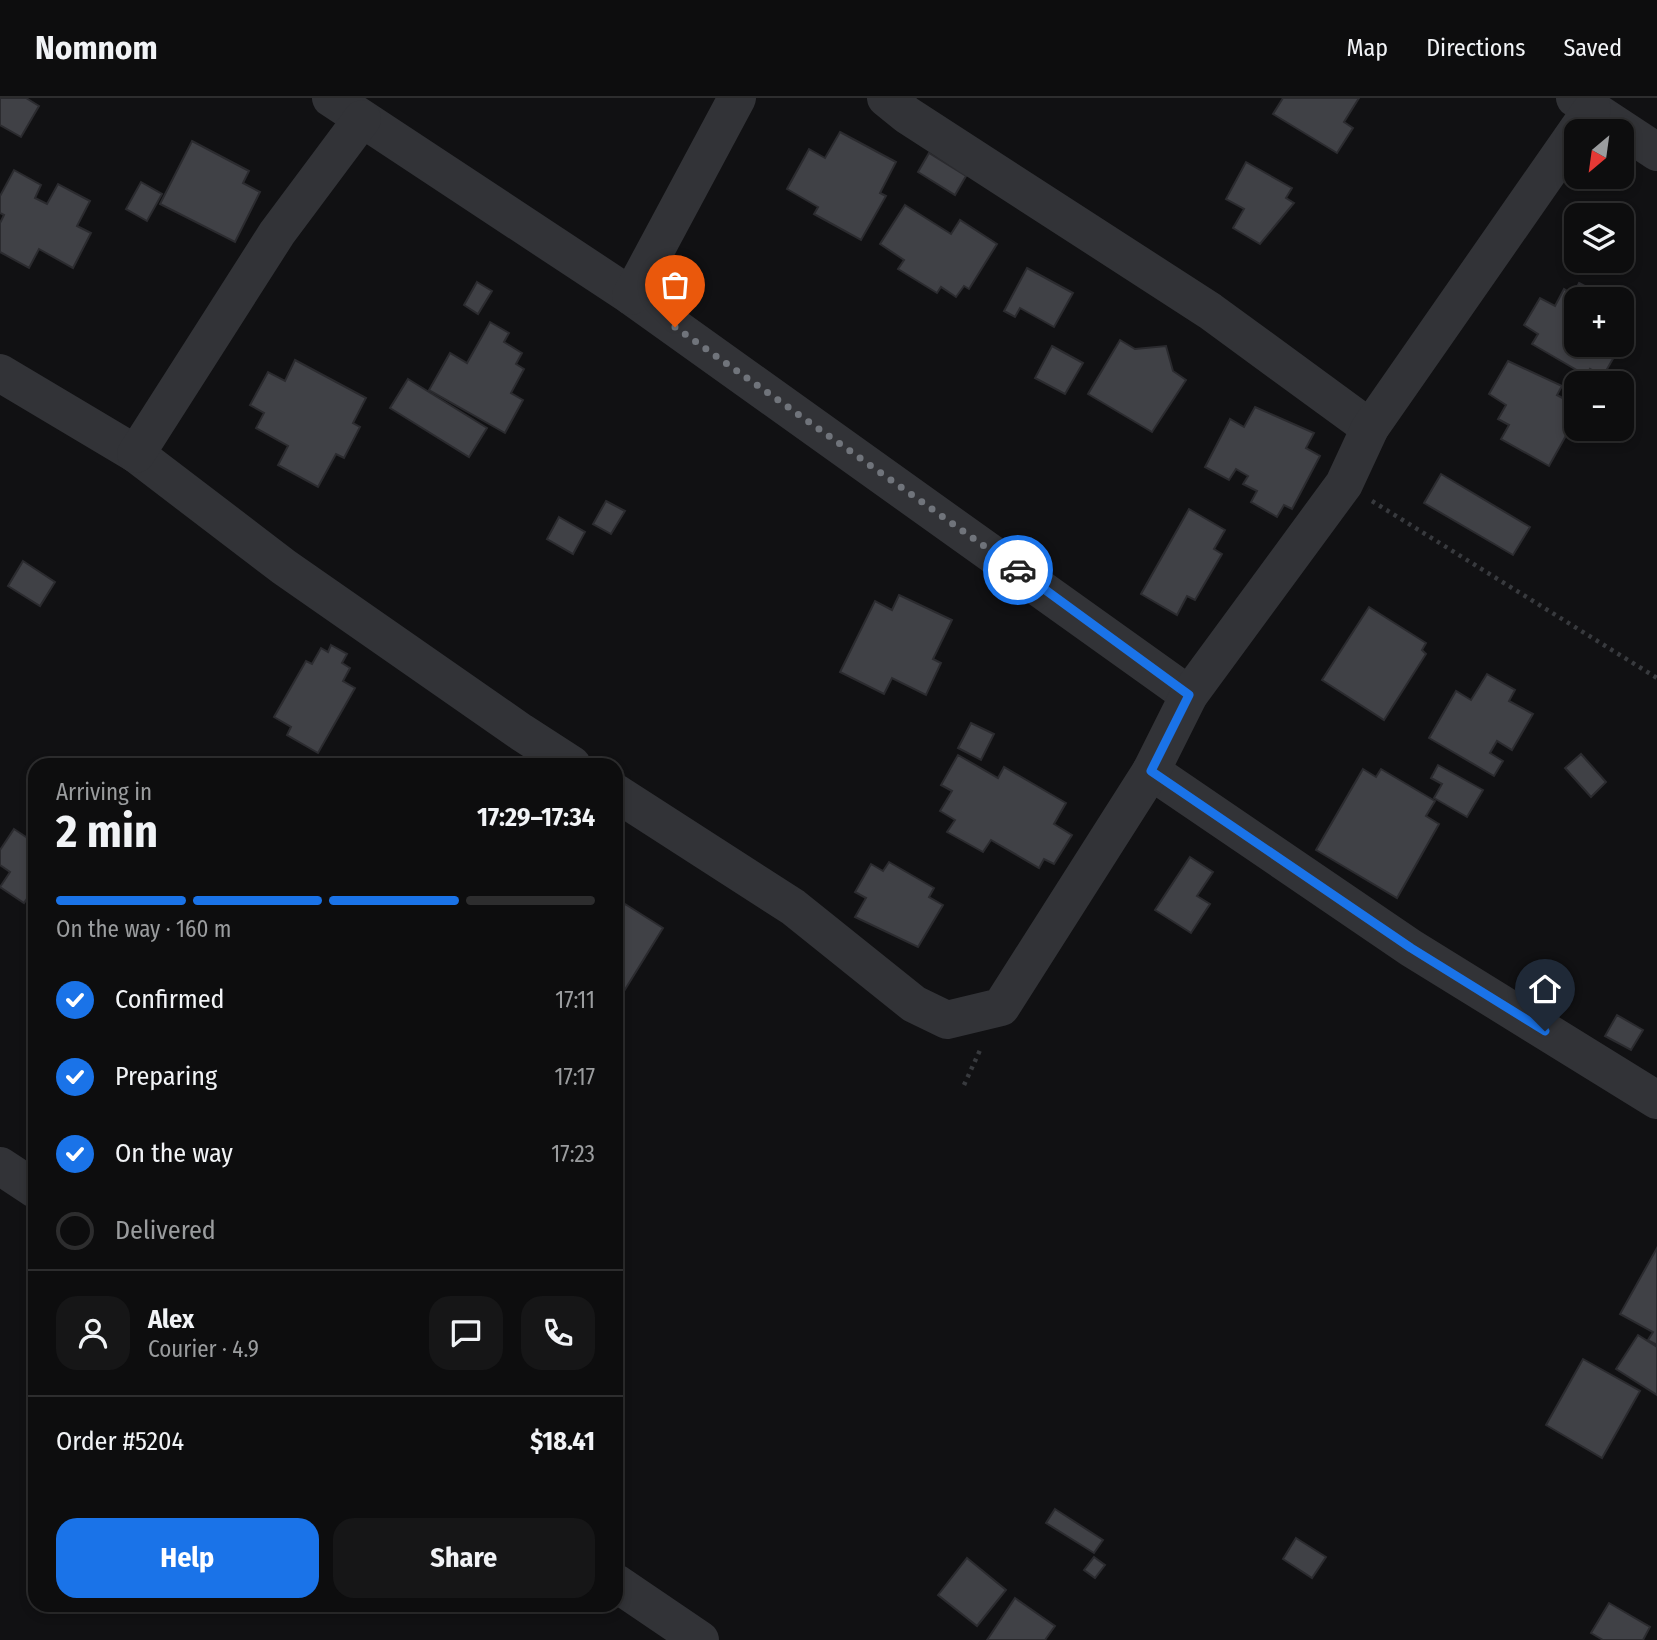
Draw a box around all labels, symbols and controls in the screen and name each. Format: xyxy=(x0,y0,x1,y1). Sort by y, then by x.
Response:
text: Nomnom xyxy=(35,28,158,68)
text: Map xyxy=(1347,34,1388,62)
text: Directions xyxy=(1426,34,1525,62)
text: Saved xyxy=(1563,34,1622,62)
north arrow xyxy=(1564,119,1634,189)
map controls xyxy=(1564,119,1634,441)
button: layers xyxy=(1564,203,1634,273)
pin xyxy=(645,255,705,327)
icon: bag xyxy=(656,266,694,304)
button: + xyxy=(1564,287,1634,357)
button: − xyxy=(1564,371,1634,441)
courier xyxy=(983,535,1053,605)
icon: car xyxy=(999,551,1037,589)
text: Arriving in xyxy=(56,778,152,806)
text: 17:29–17:34 xyxy=(477,802,595,833)
text: 2 min xyxy=(56,804,158,859)
text: On the way · 160 m xyxy=(56,915,231,943)
pin xyxy=(1515,959,1575,1031)
icon: home xyxy=(1526,970,1564,1008)
icon: check xyxy=(56,981,94,1019)
text: Confirmed xyxy=(115,984,225,1015)
text: 17:11 xyxy=(555,986,595,1014)
icon: check xyxy=(56,1058,94,1096)
text: Preparing xyxy=(115,1061,217,1092)
text: 17:17 xyxy=(554,1063,595,1091)
icon: check xyxy=(56,1135,94,1173)
text: On the way xyxy=(115,1138,233,1169)
text: 17:23 xyxy=(551,1140,595,1168)
text: Delivered xyxy=(115,1215,216,1246)
button: person xyxy=(56,1296,130,1370)
button: chat xyxy=(429,1296,503,1370)
button: phone xyxy=(521,1296,595,1370)
text: Alex xyxy=(148,1304,194,1335)
text: Courier · 4.9 xyxy=(148,1335,259,1363)
text: Order #5204 xyxy=(56,1426,184,1457)
text: $18.41 xyxy=(530,1426,595,1457)
button: Help xyxy=(56,1518,319,1598)
button: Share xyxy=(333,1518,595,1598)

